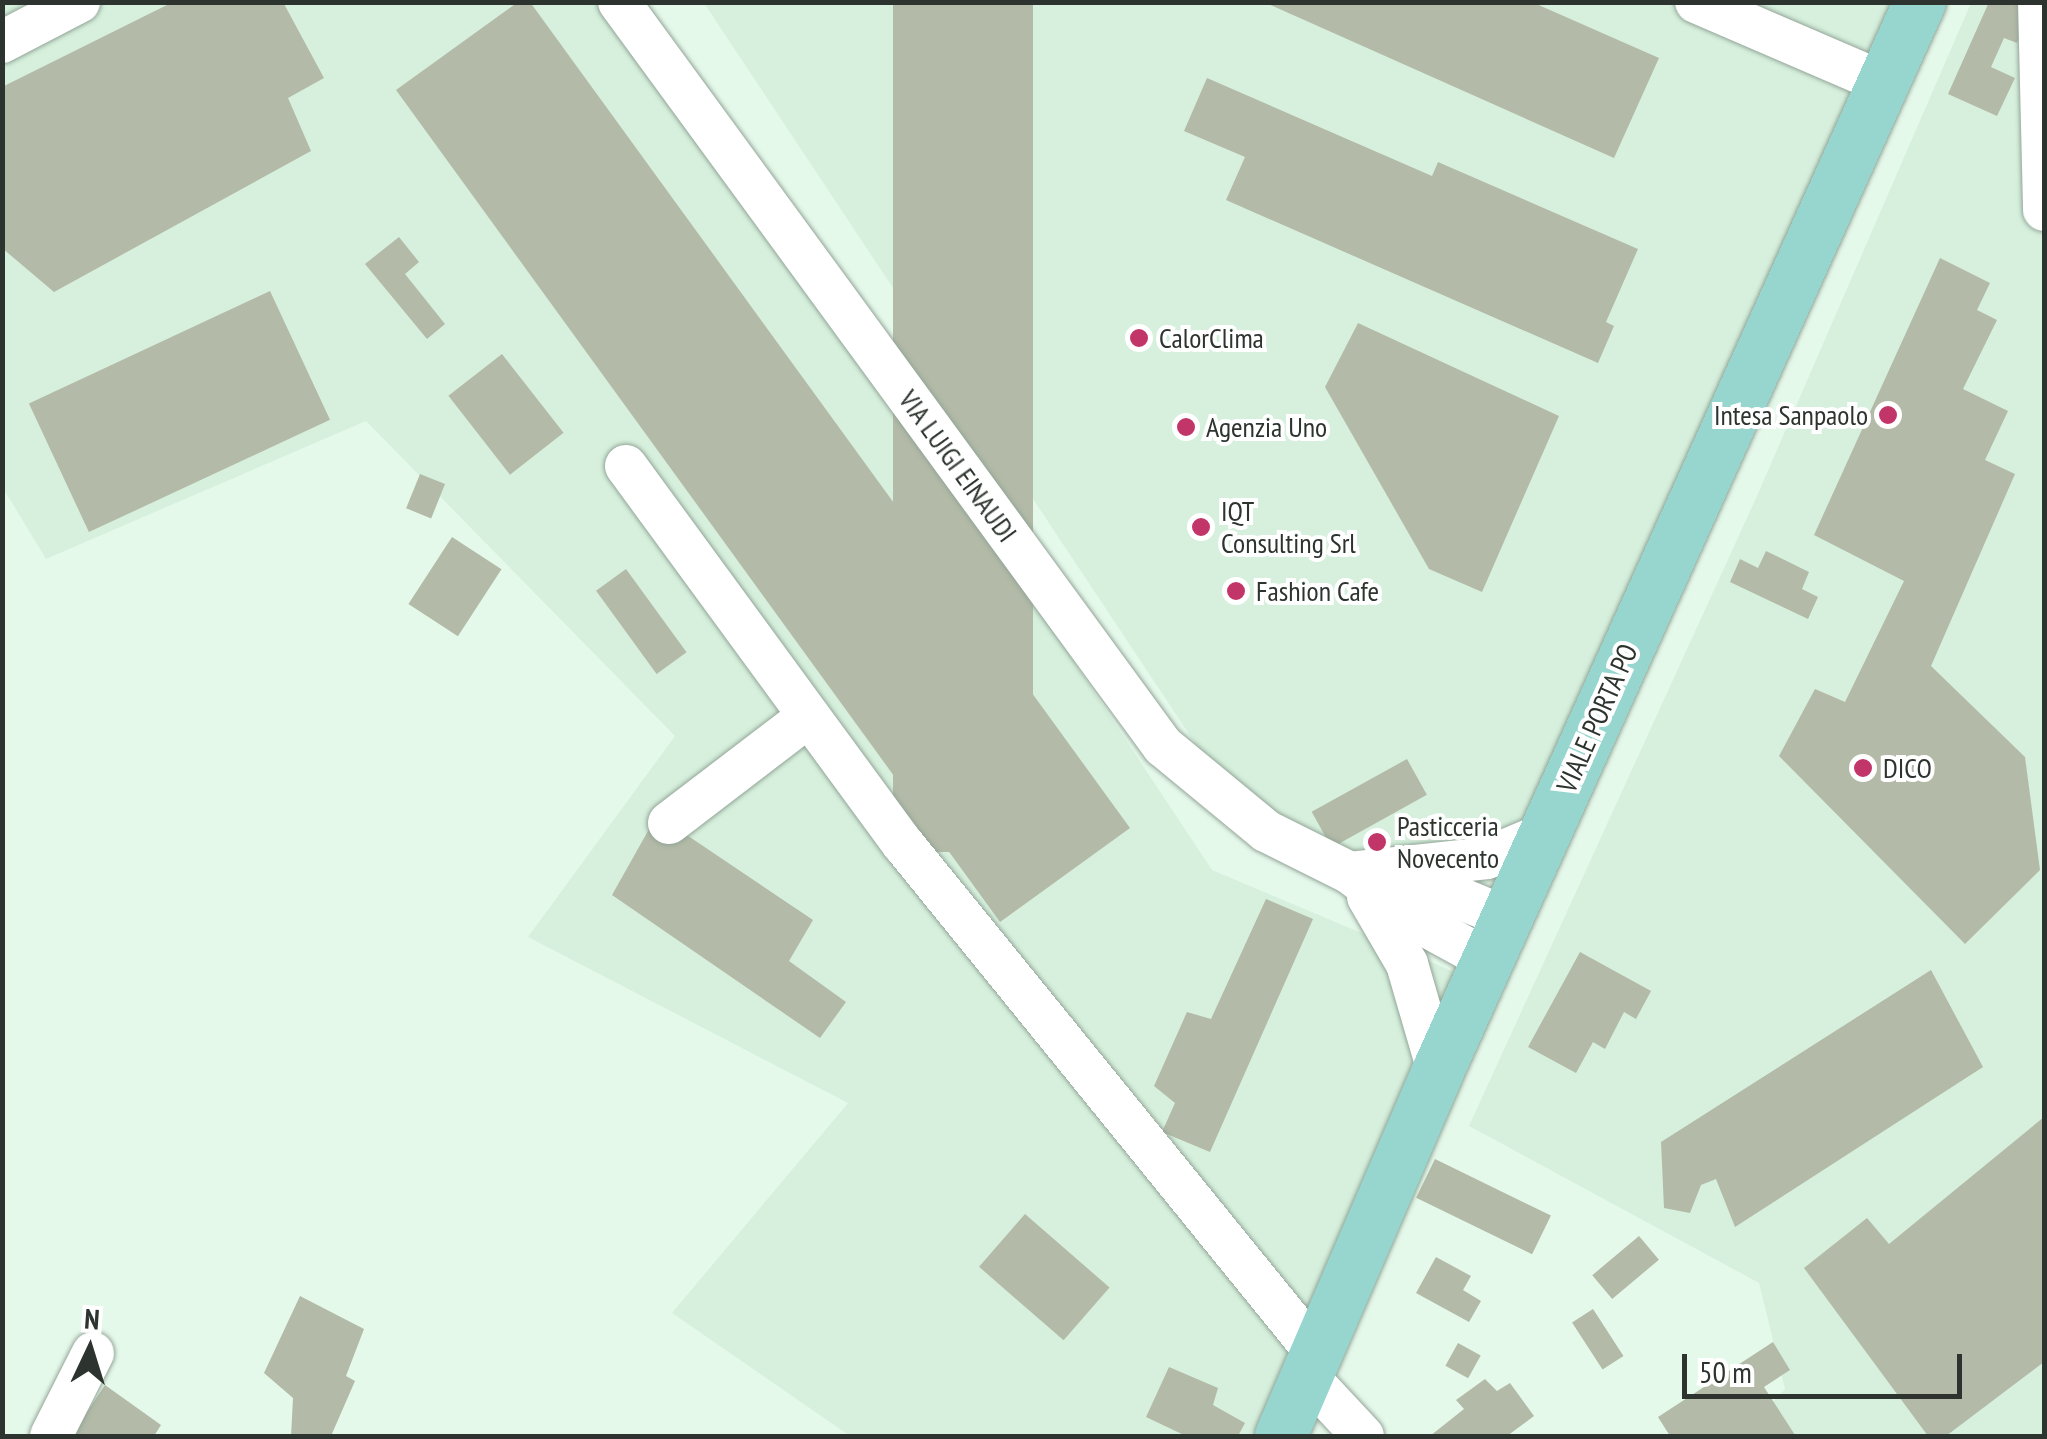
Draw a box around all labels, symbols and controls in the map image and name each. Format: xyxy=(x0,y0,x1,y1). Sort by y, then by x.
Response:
place label: CalorClima xyxy=(1159,321,1264,355)
marker: CalorClima xyxy=(1128,327,1150,349)
street label: VIA LUIGI EINAUDI xyxy=(891,383,1025,549)
place label: Intesa Sanpaolo xyxy=(1714,398,1868,432)
marker: Intesa Sanpaolo xyxy=(1877,404,1899,426)
place label: Agenzia Uno xyxy=(1206,410,1327,444)
marker: Agenzia Uno xyxy=(1175,416,1197,438)
place label: IQT Consulting Srl xyxy=(1221,494,1356,560)
marker: IQT Consulting Srl xyxy=(1190,516,1212,538)
place label: Fashion Cafe xyxy=(1256,574,1379,608)
marker: Fashion Cafe xyxy=(1225,580,1247,602)
street label: VIALE PORTA PO xyxy=(1549,638,1645,798)
place label: DICO xyxy=(1883,751,1932,785)
marker: DICO xyxy=(1852,757,1874,779)
place label: Pasticceria Novecento xyxy=(1397,809,1499,875)
marker: Pasticceria Novecento xyxy=(1366,831,1388,853)
north arrow xyxy=(40,1299,140,1399)
text: N xyxy=(83,1300,101,1338)
scale bar xyxy=(1687,1334,1967,1396)
text: 50 m xyxy=(1699,1352,1752,1391)

